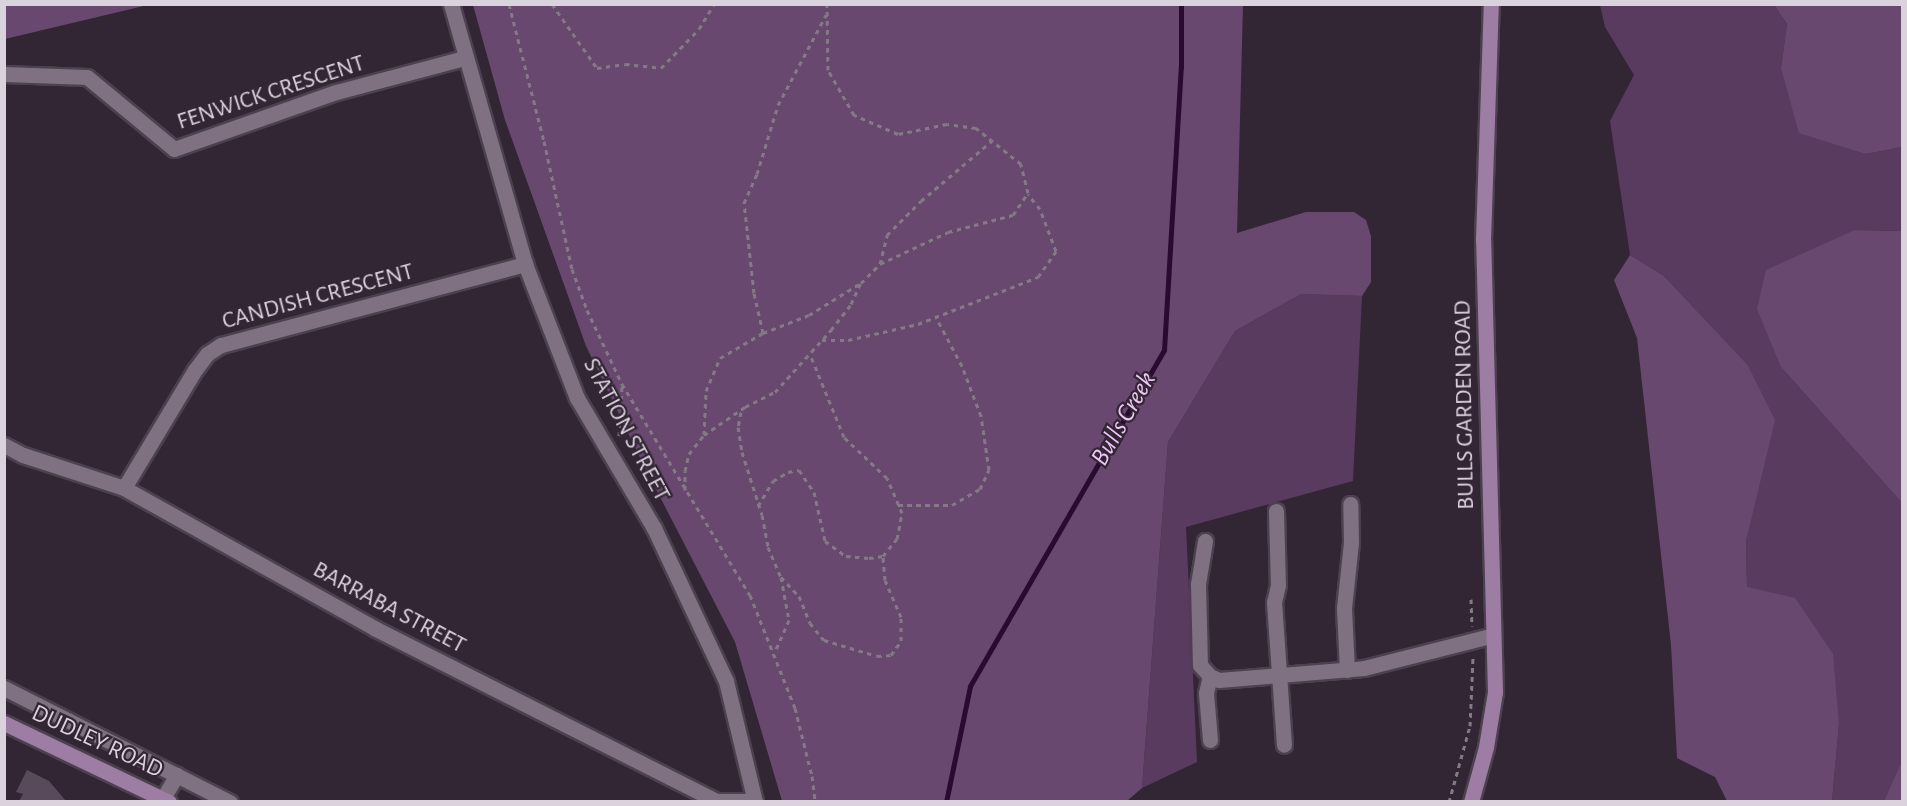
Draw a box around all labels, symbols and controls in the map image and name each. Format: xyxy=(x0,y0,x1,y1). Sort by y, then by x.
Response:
street label: FENWICK CRESCENT xyxy=(174,49,368,137)
street label: CANDISH CRESCENT xyxy=(219,258,417,336)
street label: BULLS GARDEN ROAD xyxy=(1449,300,1481,510)
street label: STATION STREET xyxy=(576,353,676,507)
water label: Bulls Creek xyxy=(1085,367,1163,471)
street label: BARRABA STREET xyxy=(308,556,470,660)
street label: DUDLEY ROAD xyxy=(27,699,167,785)

